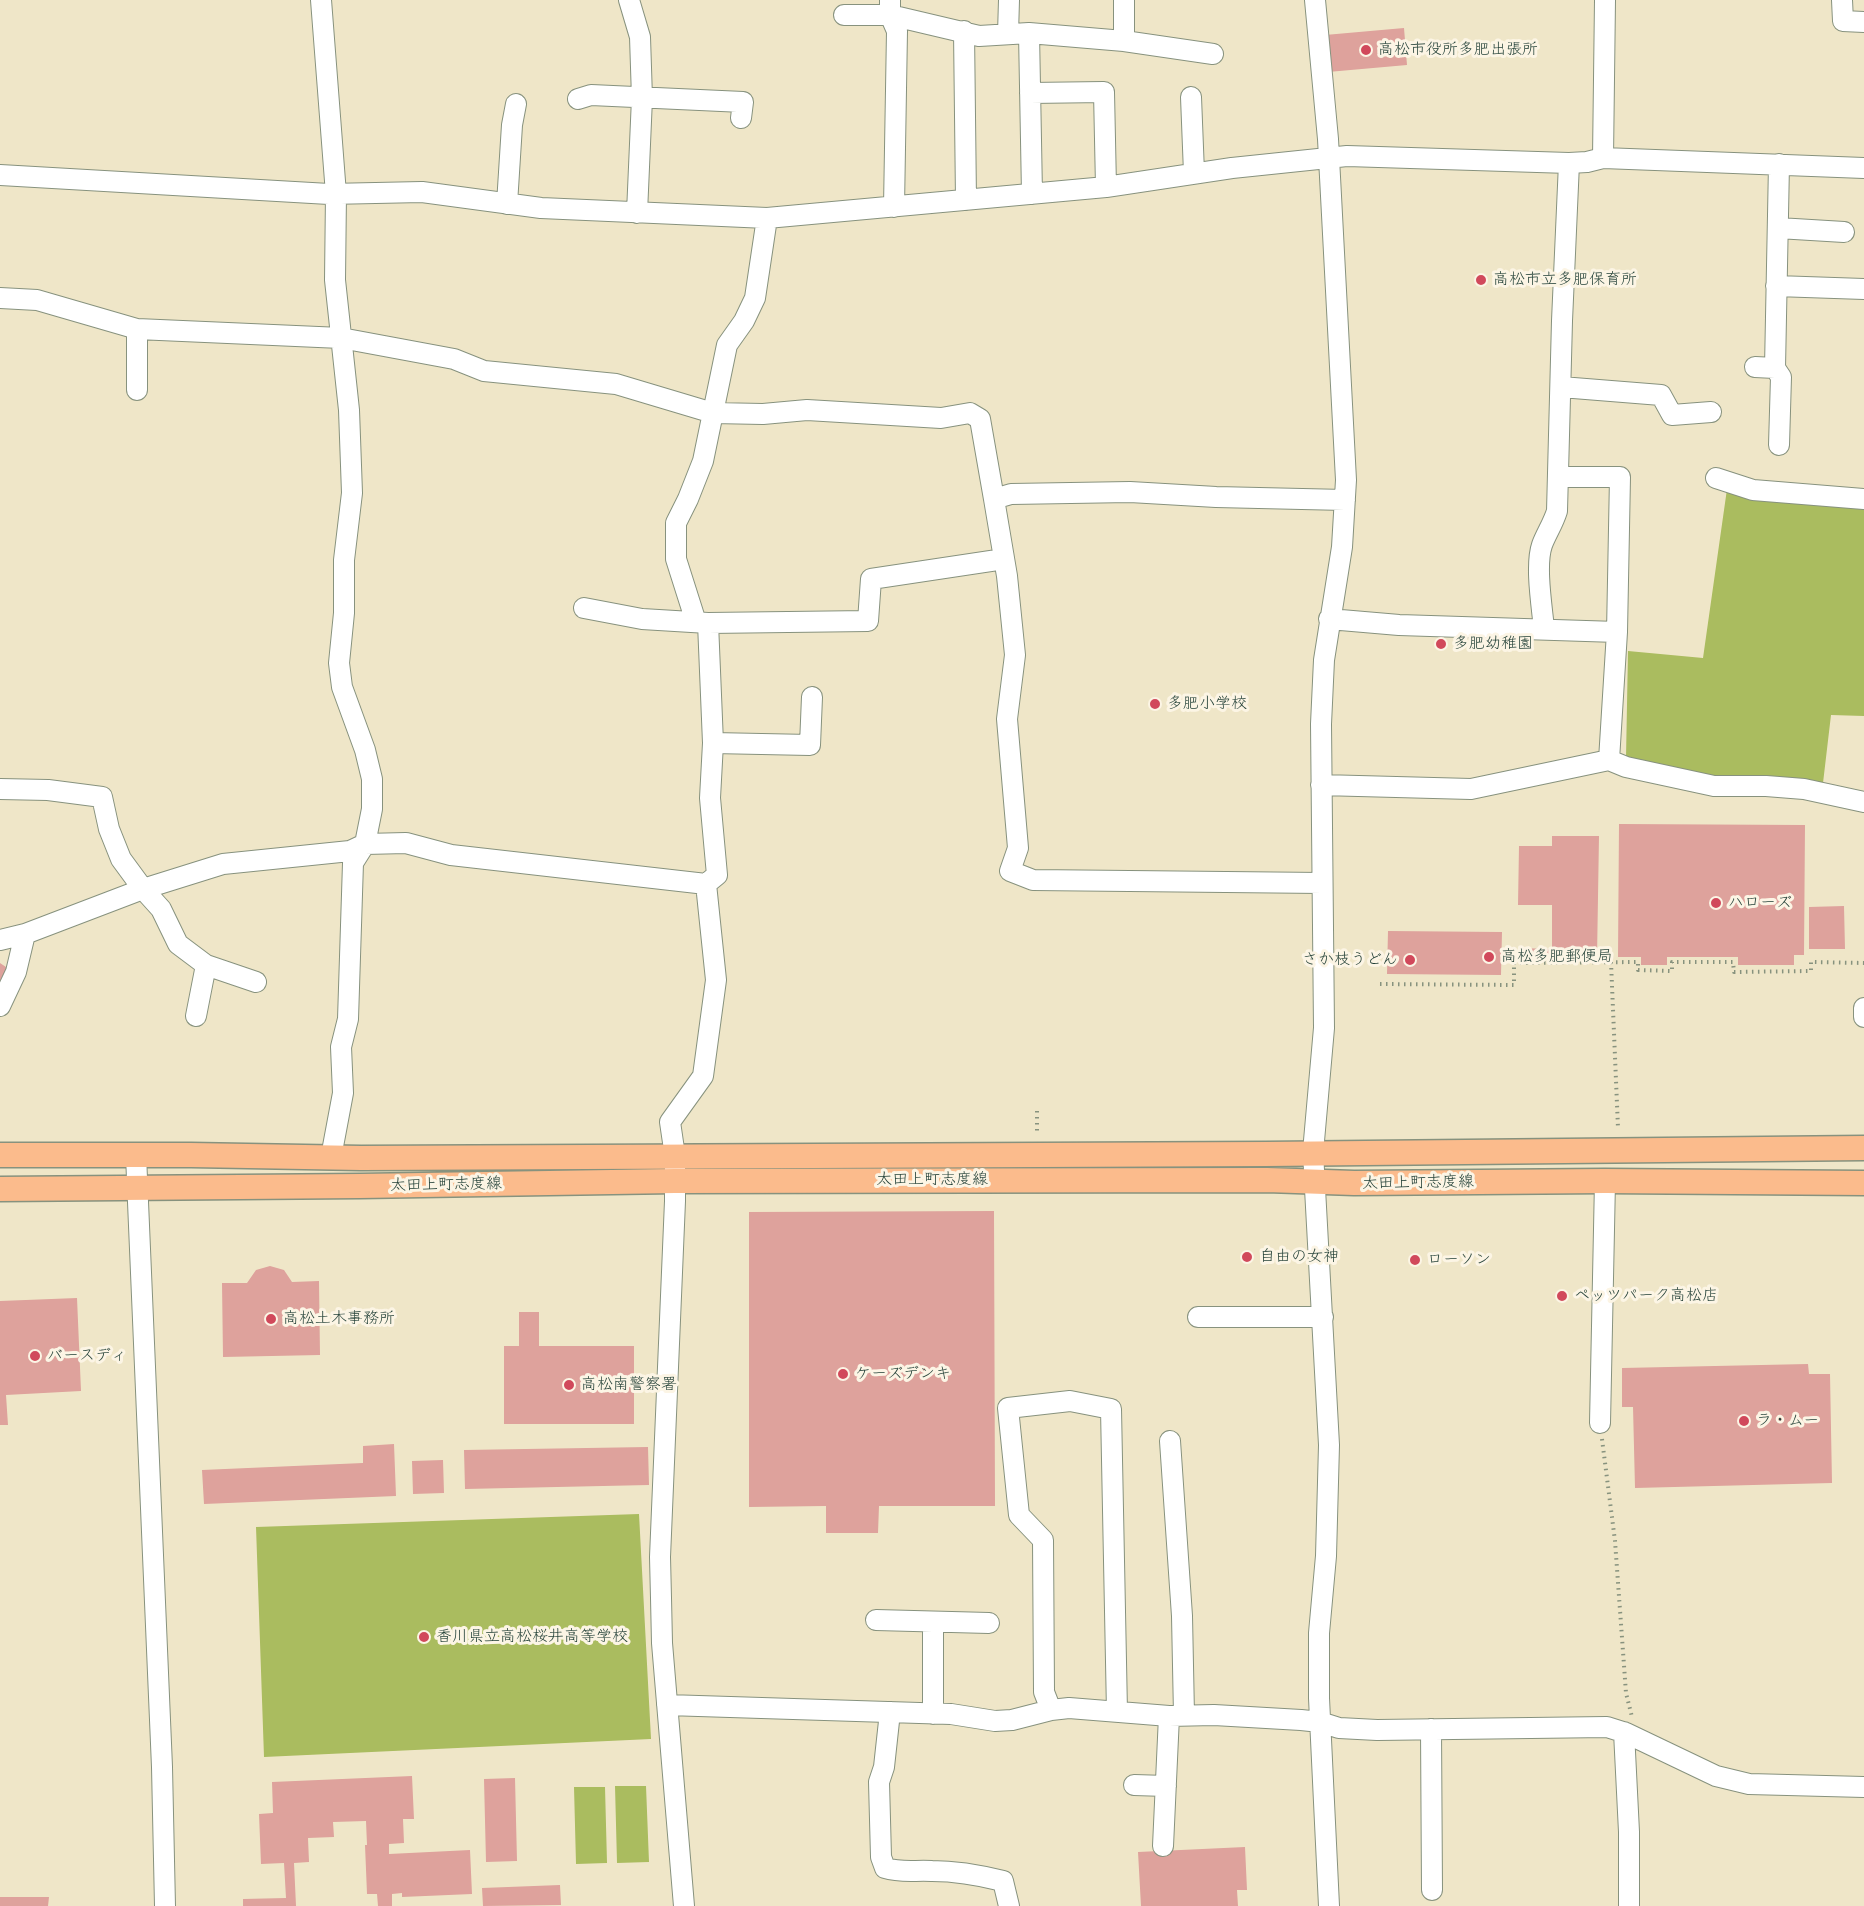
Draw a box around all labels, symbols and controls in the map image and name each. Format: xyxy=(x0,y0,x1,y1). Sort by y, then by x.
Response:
place label: 高松市役所多肥出張所 xyxy=(1378,40,1538,60)
marker: 高松市役所多肥出張所 xyxy=(1359,43,1373,57)
place label: 高松市立多肥保育所 xyxy=(1493,270,1637,290)
marker: 高松市立多肥保育所 xyxy=(1474,273,1488,287)
place label: 多肥幼稚園 xyxy=(1453,634,1533,654)
marker: 多肥幼稚園 xyxy=(1434,637,1448,651)
place label: 多肥小学校 xyxy=(1167,694,1247,714)
marker: 多肥小学校 xyxy=(1148,697,1162,711)
place label: ハローズ xyxy=(1728,893,1792,913)
marker: ハローズ xyxy=(1709,896,1723,910)
place label: 高松多肥郵便局 xyxy=(1501,947,1613,967)
place label: さか枝うどん xyxy=(1302,950,1398,970)
marker: 高松多肥郵便局 xyxy=(1482,950,1496,964)
marker: さか枝うどん xyxy=(1403,953,1417,967)
street label: 太田上町志度線 xyxy=(876,1170,988,1190)
street label: 太田上町志度線 xyxy=(1362,1172,1474,1194)
street label: 太田上町志度線 xyxy=(390,1174,502,1196)
place label: 自由の女神 xyxy=(1259,1247,1339,1267)
marker: 自由の女神 xyxy=(1240,1250,1254,1264)
place label: ローソン xyxy=(1427,1250,1491,1270)
marker: ローソン xyxy=(1408,1253,1422,1267)
place label: ペッツパーク高松店 xyxy=(1574,1286,1718,1306)
marker: ペッツパーク高松店 xyxy=(1555,1289,1569,1303)
place label: 高松土木事務所 xyxy=(283,1309,395,1329)
marker: 高松土木事務所 xyxy=(264,1312,278,1326)
place label: バースディ xyxy=(47,1346,127,1366)
marker: バースディ xyxy=(28,1349,42,1363)
place label: ケーズデンキ xyxy=(855,1364,951,1384)
marker: ケーズデンキ xyxy=(836,1367,850,1381)
place label: 高松南警察署 xyxy=(581,1375,677,1395)
marker: 高松南警察署 xyxy=(562,1378,576,1392)
place label: ラ・ムー xyxy=(1756,1411,1819,1431)
marker: ラ・ムー xyxy=(1737,1414,1751,1428)
place label: 香川県立高松桜井高等学校 xyxy=(436,1627,628,1647)
marker: 香川県立高松桜井高等学校 xyxy=(417,1630,431,1644)

